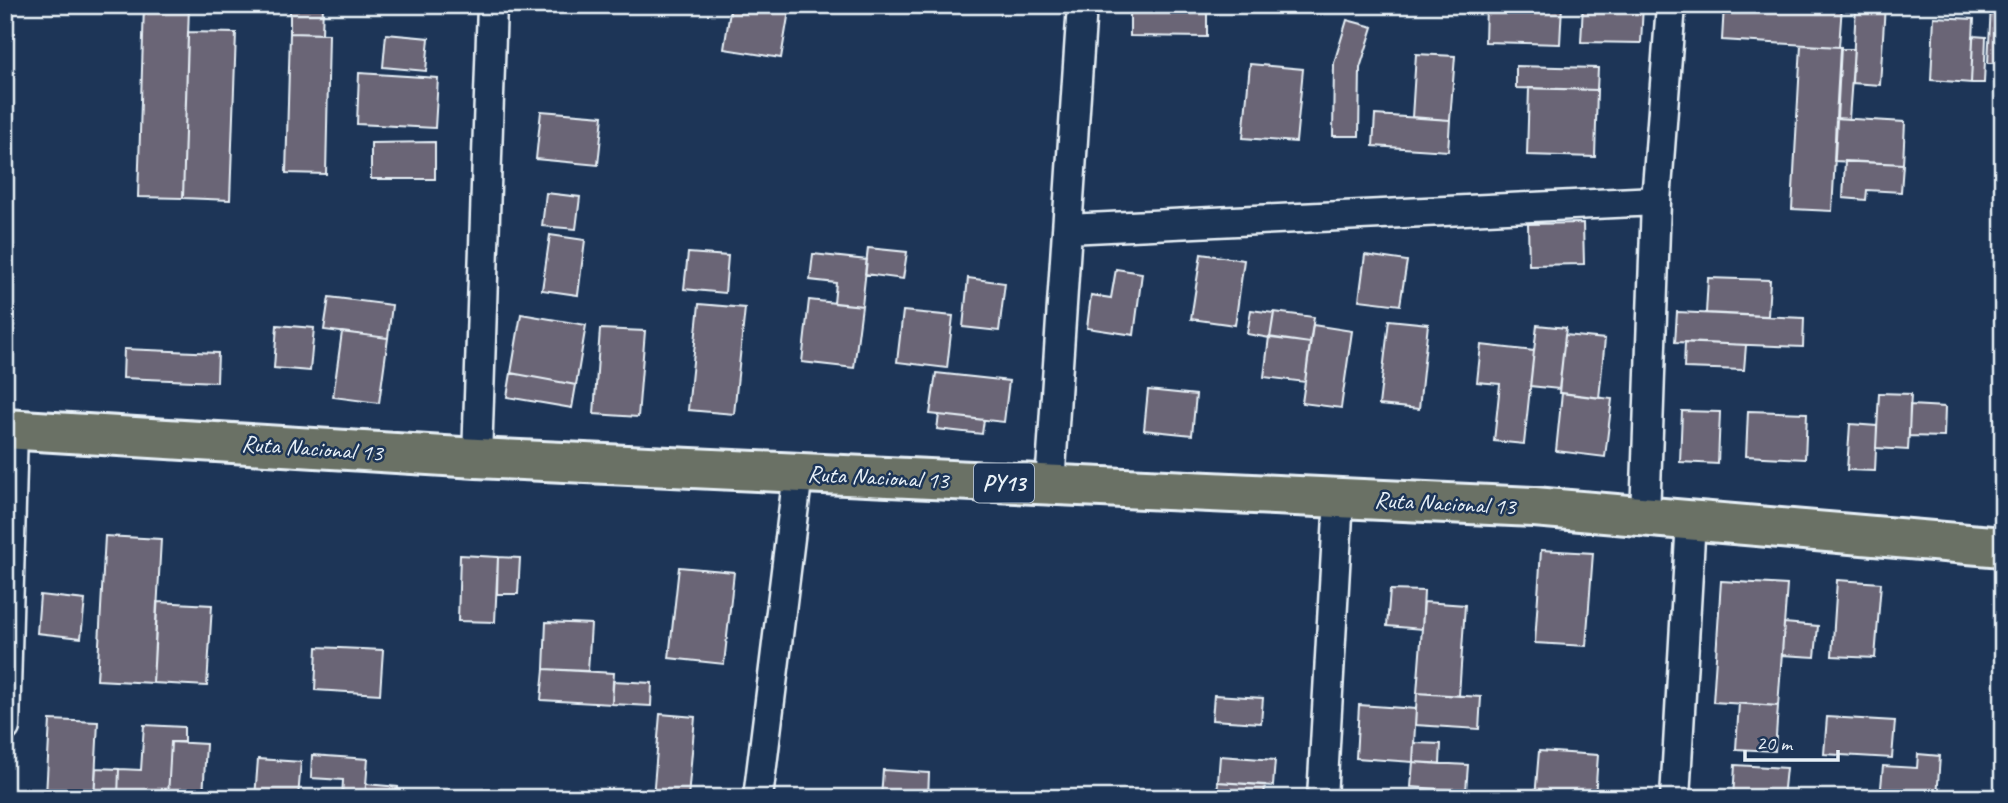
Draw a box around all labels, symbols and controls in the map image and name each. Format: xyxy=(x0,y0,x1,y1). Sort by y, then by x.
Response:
street label: Ruta Nacional 13 xyxy=(240,428,386,468)
street label: Ruta Nacional 13 xyxy=(807,458,952,496)
road number: PY13 xyxy=(974,463,1034,503)
street label: Ruta Nacional 13 xyxy=(1374,484,1519,522)
scale bar xyxy=(1745,719,1838,763)
text: 20 m xyxy=(1756,730,1794,756)

